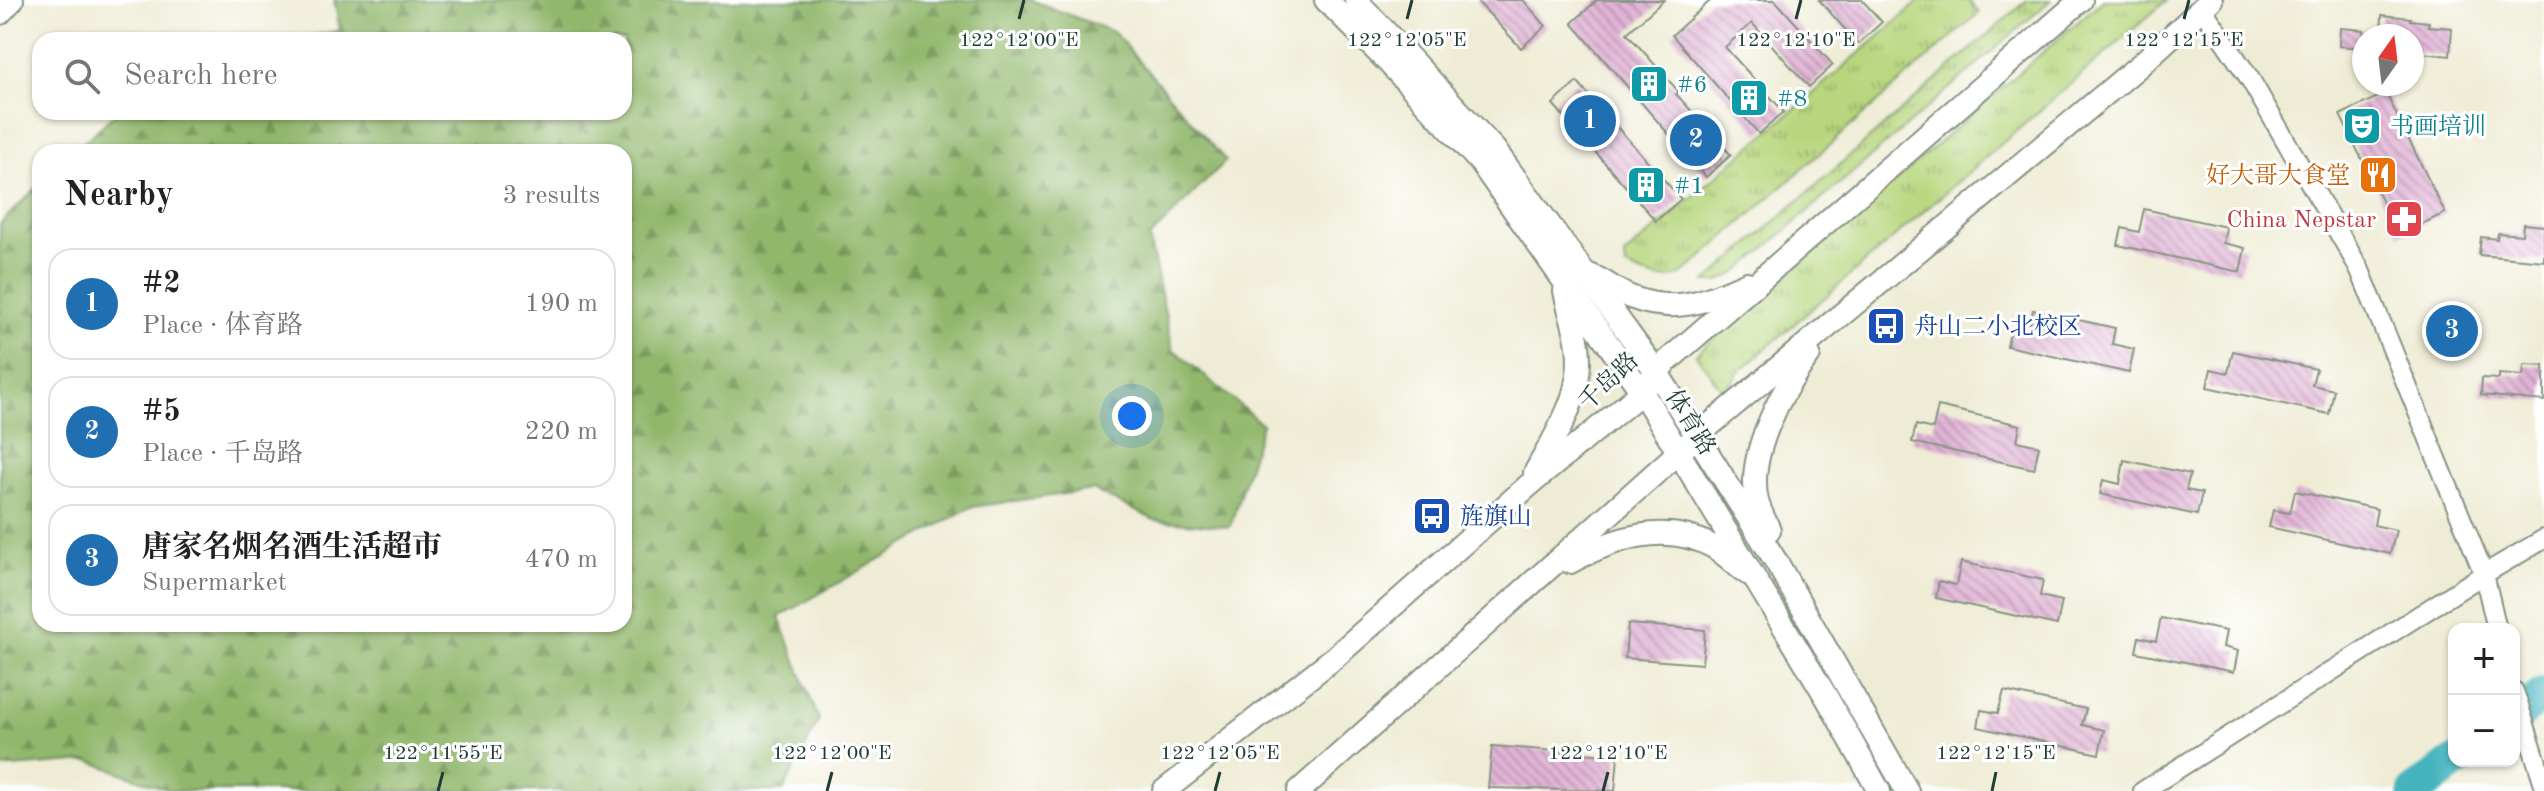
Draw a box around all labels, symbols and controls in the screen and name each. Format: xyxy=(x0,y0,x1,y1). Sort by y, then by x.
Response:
north arrow xyxy=(2352,24,2424,96)
text: 122°12'00"E xyxy=(959,31,1079,51)
text: 122°12'05"E xyxy=(1347,31,1467,51)
text: 122°12'10"E xyxy=(1736,31,1856,51)
text: 122°12'15"E xyxy=(2124,31,2244,51)
search box xyxy=(32,32,632,120)
icon: search xyxy=(60,54,104,98)
text: Search here xyxy=(124,61,278,91)
building icon: #6 xyxy=(1628,63,1670,105)
place label: #6 xyxy=(1677,74,1707,98)
building icon: #8 xyxy=(1728,77,1770,119)
place label: #8 xyxy=(1777,88,1807,112)
pin: 1 xyxy=(1564,91,1616,151)
theatre icon: 书画培训 xyxy=(2341,105,2383,147)
pin: 2 xyxy=(1670,110,1722,170)
place label: 书画培训 xyxy=(2390,113,2486,140)
restaurant icon: 好大哥大食堂 xyxy=(2357,154,2399,196)
place label: 好大哥大食堂 xyxy=(2206,162,2350,189)
building icon: #1 xyxy=(1625,164,1667,206)
place label: #1 xyxy=(1674,175,1704,199)
text: Nearby xyxy=(64,179,174,213)
text: 3 results xyxy=(502,183,600,209)
pharmacy icon: China Nepstar xyxy=(2383,198,2425,240)
place label: China Nepstar xyxy=(2226,209,2376,233)
text: #2 xyxy=(142,269,181,299)
text: 1 xyxy=(84,291,100,317)
text: 190 m xyxy=(525,291,598,317)
pin: 3 xyxy=(2426,301,2478,361)
bus stop icon: 舟山二小北校区 xyxy=(1865,305,1907,347)
text: Place · 体育路 xyxy=(142,313,303,339)
place label: 舟山二小北校区 xyxy=(1914,313,2082,340)
street label: 千岛路 xyxy=(1573,347,1644,416)
street label: 体育路 xyxy=(1660,385,1721,460)
your location xyxy=(1112,396,1152,436)
text: #5 xyxy=(142,397,181,427)
text: 2 xyxy=(84,419,100,445)
text: 220 m xyxy=(525,419,598,445)
text: Place · 千岛路 xyxy=(142,441,303,467)
bus stop icon: 旌旗山 xyxy=(1411,495,1453,537)
place label: 旌旗山 xyxy=(1460,503,1532,530)
text: 唐家名烟名酒生活超市 xyxy=(142,533,442,563)
text: 3 xyxy=(84,547,100,573)
text: 470 m xyxy=(525,547,598,573)
text: Supermarket xyxy=(142,570,287,596)
map controls xyxy=(2448,623,2520,767)
button: + xyxy=(2448,623,2520,695)
button: − xyxy=(2448,695,2520,767)
text: 122°11'55"E xyxy=(383,744,503,764)
text: 122°12'00"E xyxy=(772,744,892,764)
text: 122°12'05"E xyxy=(1160,744,1280,764)
text: 122°12'10"E xyxy=(1548,744,1668,764)
text: 122°12'15"E xyxy=(1936,744,2056,764)

